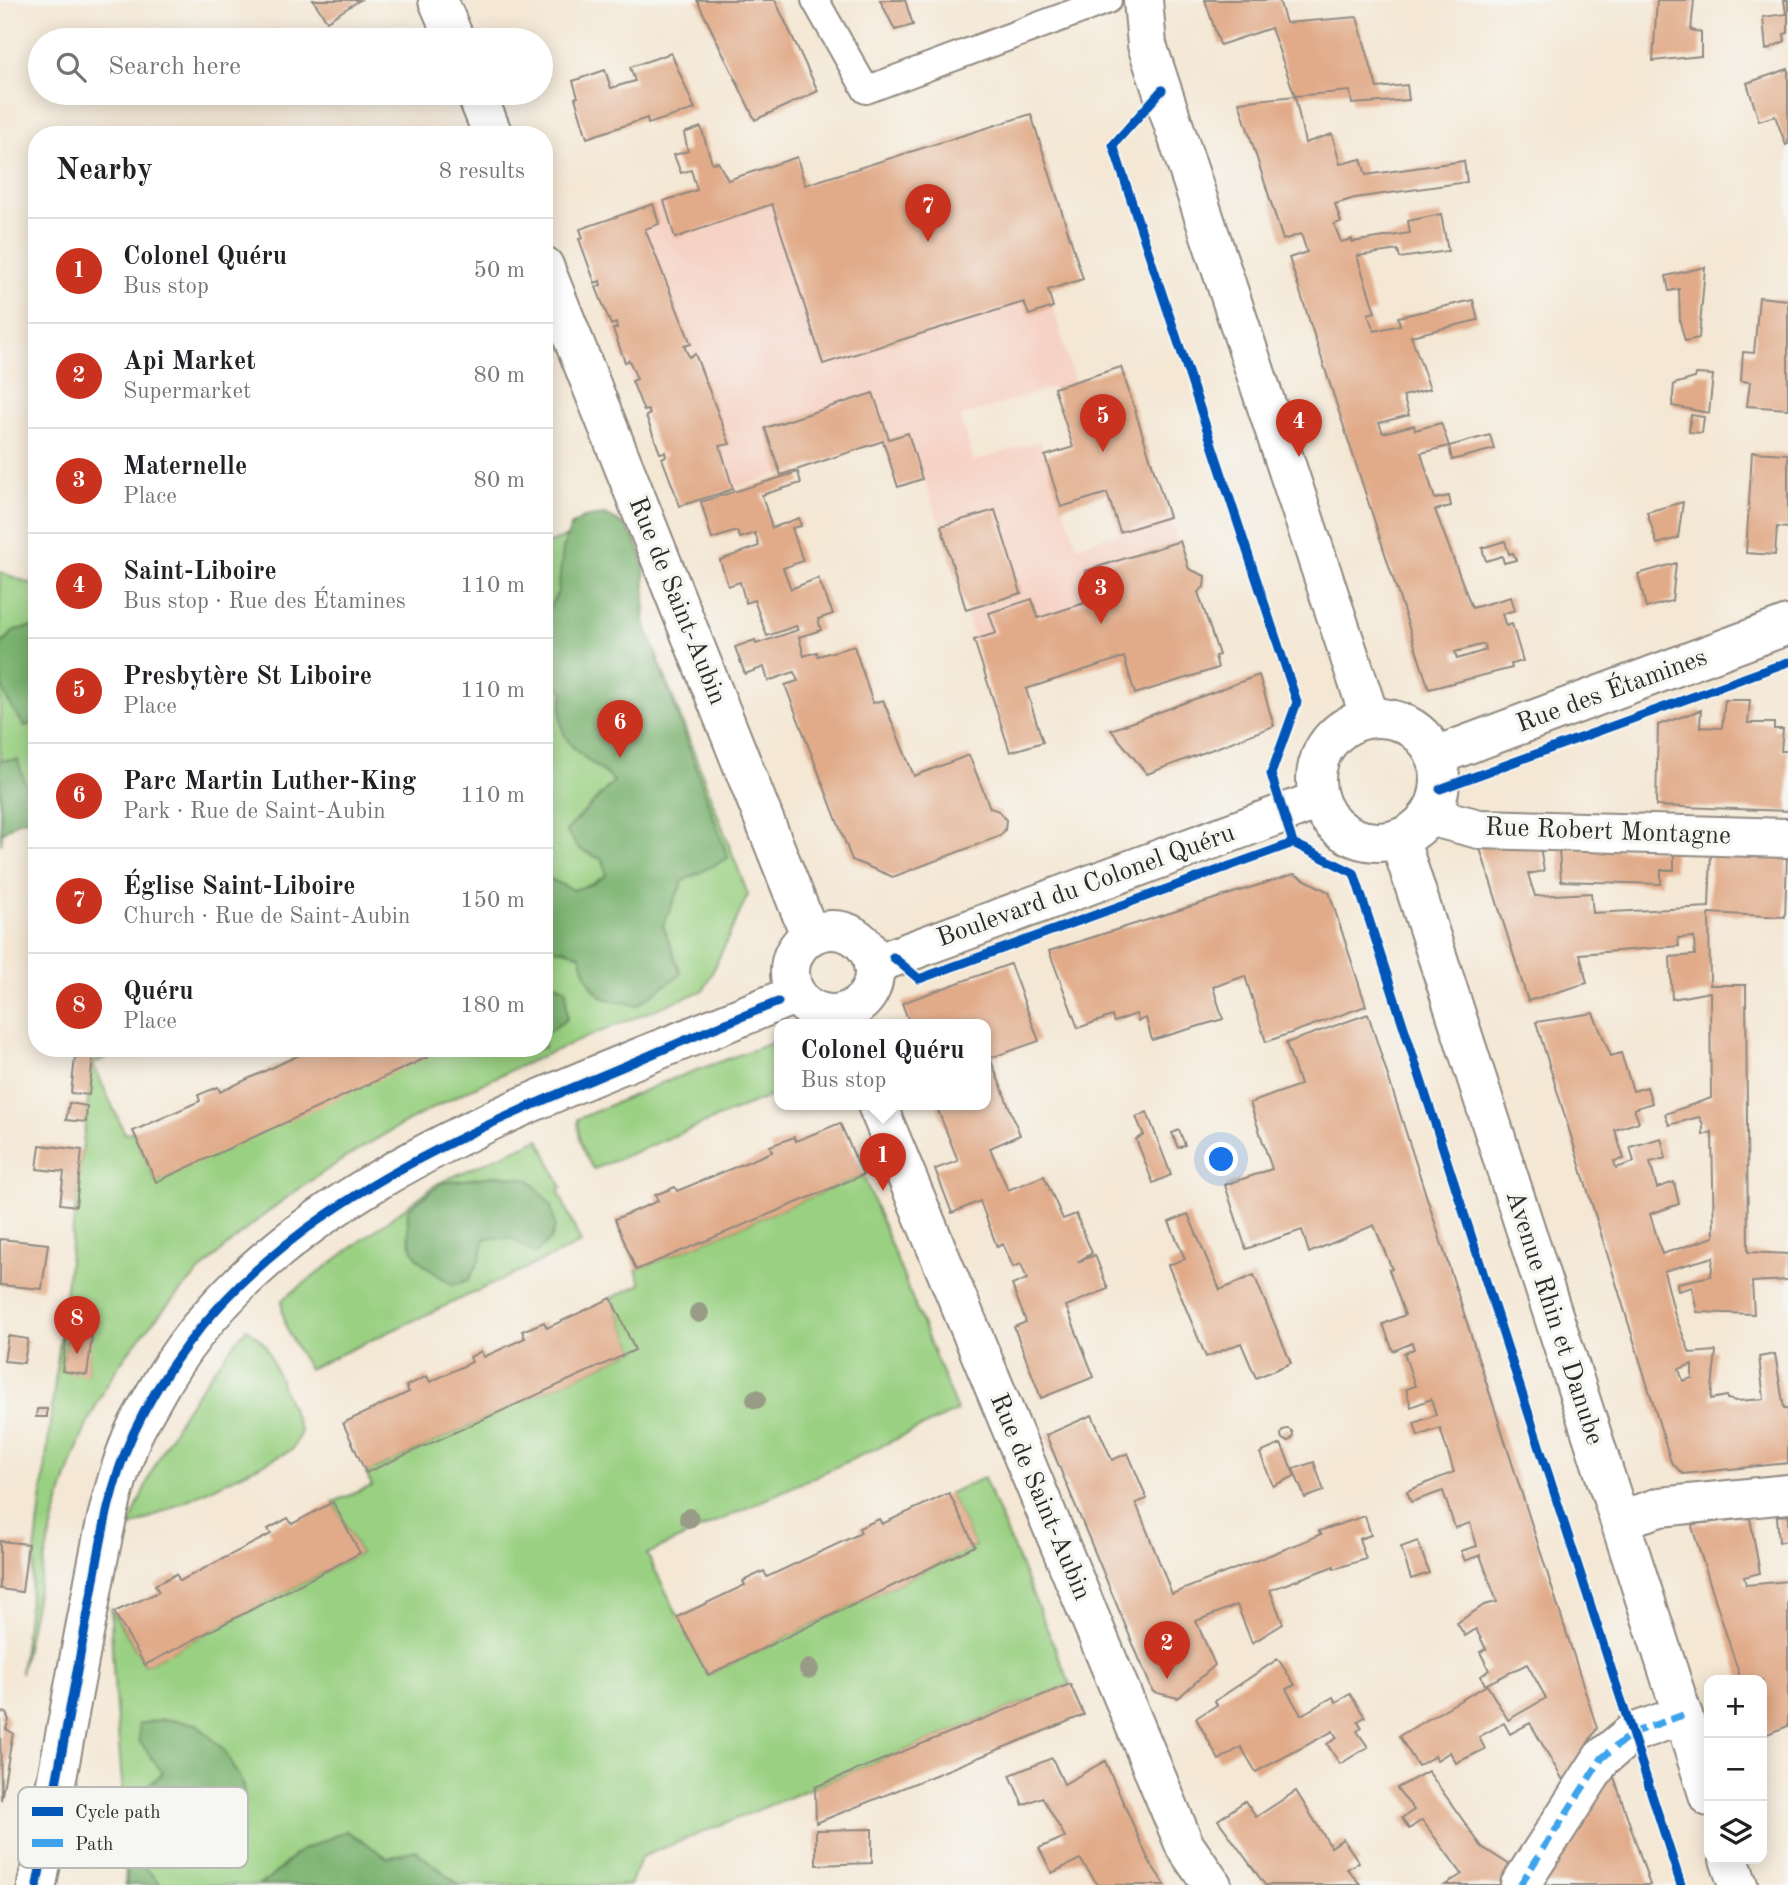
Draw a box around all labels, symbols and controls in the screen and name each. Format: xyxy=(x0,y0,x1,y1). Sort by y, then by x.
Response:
search box xyxy=(28,28,553,105)
icon: search xyxy=(52,48,90,86)
text: Search here xyxy=(108,54,241,80)
text: Nearby xyxy=(56,156,153,186)
text: 8 results xyxy=(439,160,525,183)
pin: 7 xyxy=(905,184,951,242)
text: Colonel Quéru xyxy=(123,244,287,270)
text: 1 xyxy=(72,259,86,282)
text: 50 m xyxy=(474,259,525,282)
text: Bus stop xyxy=(123,275,209,298)
text: Api Market xyxy=(123,349,256,375)
text: 2 xyxy=(72,364,86,387)
text: 80 m xyxy=(474,364,525,387)
text: Supermarket xyxy=(123,380,251,403)
pin: 5 xyxy=(1080,394,1126,452)
pin: 4 xyxy=(1276,399,1322,457)
text: Maternelle xyxy=(123,454,247,480)
text: 3 xyxy=(72,469,86,492)
text: 80 m xyxy=(474,469,525,492)
text: Place xyxy=(123,485,177,508)
street label: Rue de Saint-Aubin xyxy=(623,493,731,709)
text: Saint-Liboire xyxy=(123,559,277,585)
pin: 3 xyxy=(1078,566,1124,624)
text: 4 xyxy=(72,574,86,597)
text: 110 m xyxy=(460,574,525,597)
text: Bus stop · Rue des Étamines xyxy=(123,590,406,613)
street label: Rue des Étamines xyxy=(1512,641,1711,738)
text: Presbytère St Liboire xyxy=(123,664,372,690)
text: 5 xyxy=(72,679,86,702)
text: 110 m xyxy=(460,679,525,702)
text: Place xyxy=(123,695,177,718)
pin: 6 xyxy=(597,700,643,758)
text: Parc Martin Luther-King xyxy=(123,769,416,795)
text: 6 xyxy=(72,784,86,807)
text: 110 m xyxy=(460,784,525,807)
text: Park · Rue de Saint-Aubin xyxy=(123,800,386,823)
street label: Rue Robert Montagne xyxy=(1484,815,1732,849)
street label: Boulevard du Colonel Quéru xyxy=(934,820,1238,952)
text: Église Saint-Liboire xyxy=(123,874,356,900)
text: 7 xyxy=(72,889,86,912)
text: 150 m xyxy=(460,889,525,912)
text: Church · Rue de Saint-Aubin xyxy=(123,905,410,928)
text: Quéru xyxy=(123,979,194,1005)
text: 8 xyxy=(72,994,86,1017)
text: 180 m xyxy=(460,994,525,1017)
text: Place xyxy=(123,1010,177,1033)
popup xyxy=(774,1019,991,1110)
text: Colonel Quéru xyxy=(800,1038,965,1064)
text: Bus stop xyxy=(800,1069,886,1092)
pin: 1 xyxy=(860,1133,906,1191)
your location xyxy=(1204,1142,1238,1176)
street label: Avenue Rhin et Danube xyxy=(1501,1188,1607,1448)
pin: 8 xyxy=(54,1296,100,1354)
street label: Rue de Saint-Aubin xyxy=(985,1390,1095,1604)
pin: 2 xyxy=(1144,1621,1190,1679)
map controls xyxy=(1704,1675,1767,1864)
button: + xyxy=(1704,1675,1767,1738)
button: − xyxy=(1704,1738,1767,1801)
legend xyxy=(18,1787,248,1868)
button: layers xyxy=(1704,1801,1767,1864)
text: Cycle path xyxy=(75,1804,161,1823)
text: Path xyxy=(75,1836,113,1855)

